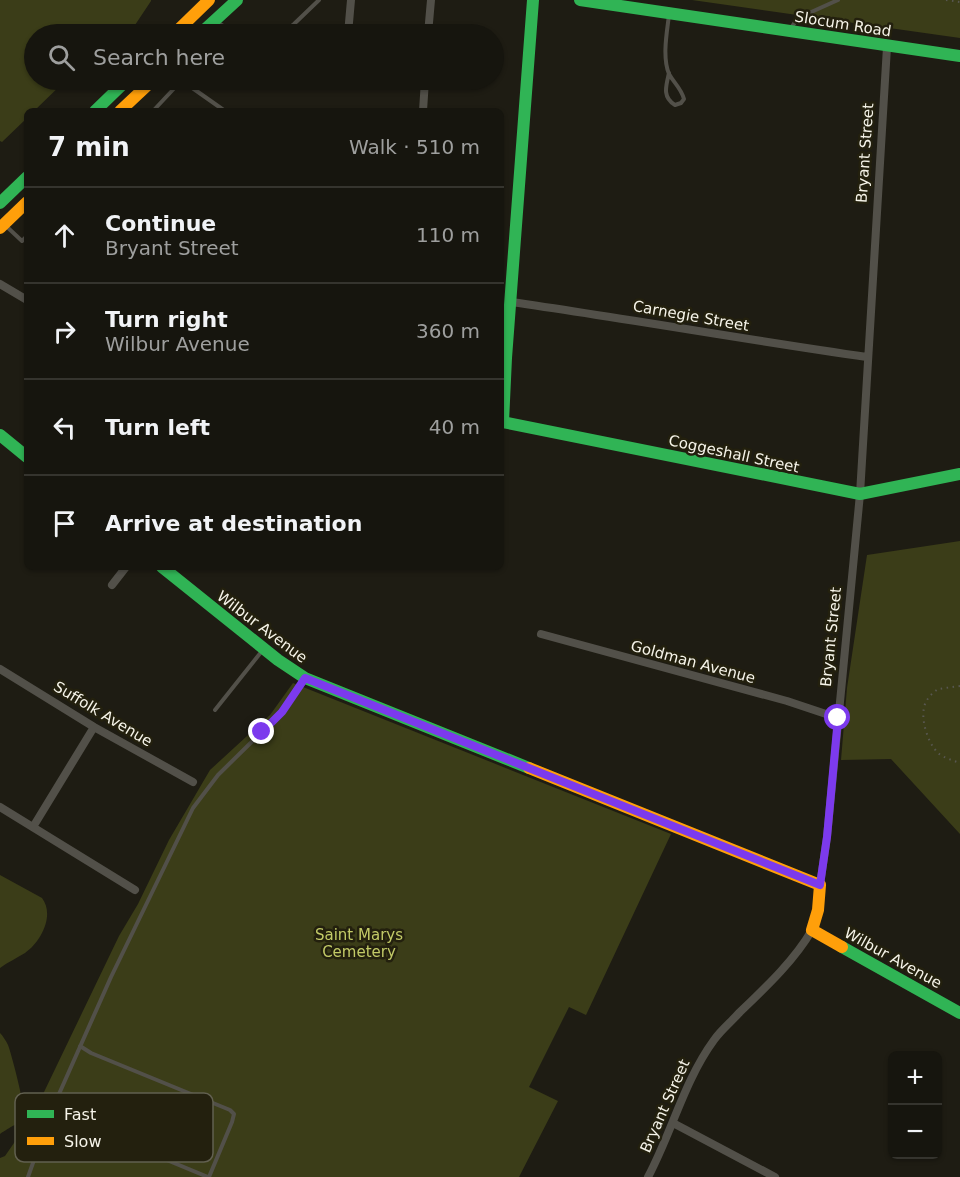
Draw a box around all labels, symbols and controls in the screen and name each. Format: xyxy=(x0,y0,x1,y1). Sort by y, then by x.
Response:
street label: Slocum Road xyxy=(793,7,893,41)
search box xyxy=(24,24,504,90)
icon: search xyxy=(45,41,78,74)
text: Search here xyxy=(93,45,225,70)
street label: Bryant Street xyxy=(853,102,877,204)
text: 7 min xyxy=(48,132,130,162)
text: Walk · 510 m xyxy=(349,135,480,159)
text: Continue xyxy=(105,211,216,236)
icon: ahead xyxy=(48,219,81,252)
text: 110 m xyxy=(416,223,480,247)
text: Bryant Street xyxy=(105,236,239,260)
street label: Carnegie Street xyxy=(632,297,751,335)
text: Turn right xyxy=(105,307,228,332)
icon: right xyxy=(48,315,81,348)
text: 360 m xyxy=(416,319,480,343)
text: Wilbur Avenue xyxy=(105,332,250,356)
icon: left xyxy=(48,411,81,444)
text: Turn left xyxy=(105,415,210,440)
text: 40 m xyxy=(429,415,480,439)
street label: Coggeshall Street xyxy=(667,431,801,477)
icon: arrive xyxy=(48,507,81,540)
text: Arrive at destination xyxy=(105,511,362,536)
street label: Bryant Street xyxy=(817,586,845,688)
street label: Wilbur Avenue xyxy=(213,587,311,667)
street label: Goldman Avenue xyxy=(629,637,757,687)
street label: Suffolk Avenue xyxy=(50,677,156,751)
route start xyxy=(824,704,850,730)
route end xyxy=(248,718,274,744)
street label: Wilbur Avenue xyxy=(841,924,945,992)
park label: Saint Marys Cemetery xyxy=(315,926,403,961)
map controls xyxy=(888,1051,942,1159)
button: + xyxy=(888,1051,942,1105)
street label: Bryant Street xyxy=(636,1056,694,1155)
legend xyxy=(15,1093,213,1162)
text: Fast xyxy=(64,1105,96,1124)
button: − xyxy=(888,1105,942,1159)
text: Slow xyxy=(64,1132,101,1151)

